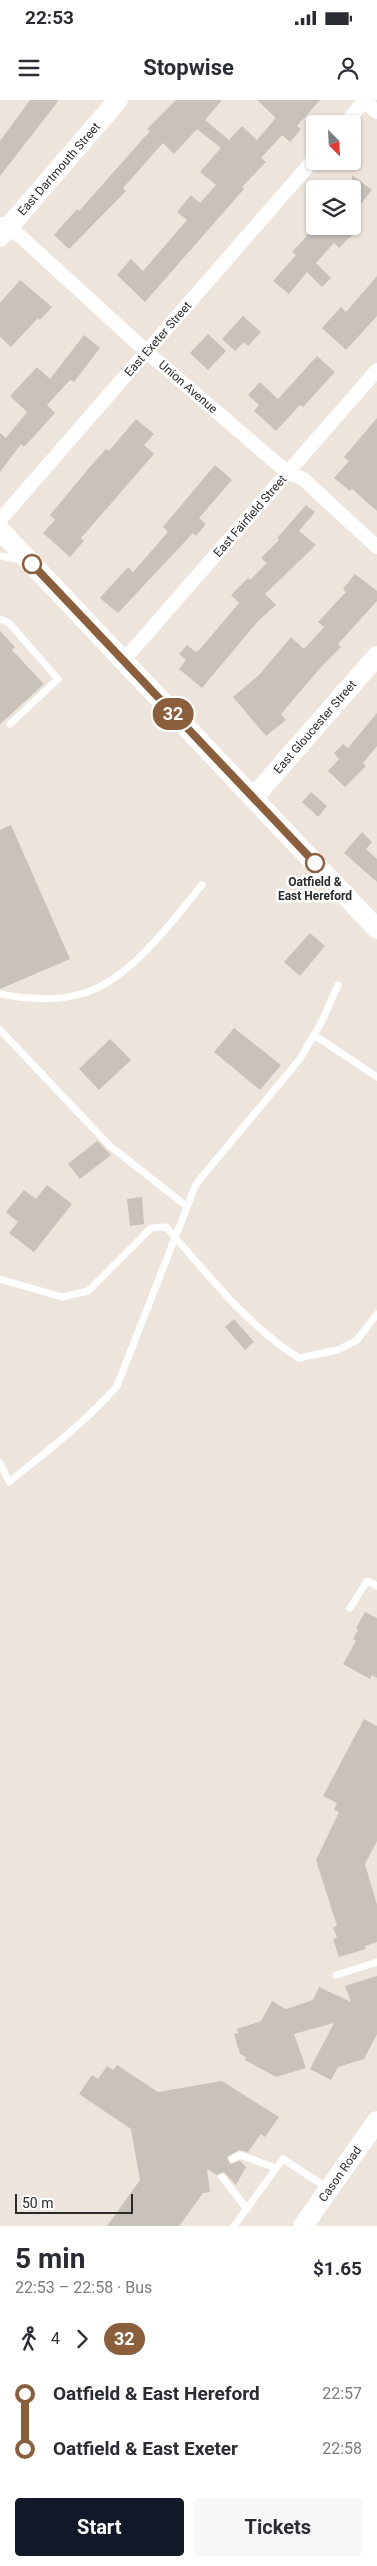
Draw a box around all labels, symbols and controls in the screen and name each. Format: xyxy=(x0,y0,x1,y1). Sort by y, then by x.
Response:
text: 22:53 xyxy=(25,6,74,29)
icon: menu xyxy=(15,54,43,82)
icon: person xyxy=(334,54,362,82)
text: Stopwise xyxy=(143,55,234,80)
north arrow xyxy=(306,115,361,170)
map controls xyxy=(306,115,361,235)
street label: East Dartmouth Street xyxy=(15,120,103,218)
button: layers xyxy=(306,180,361,235)
street label: East Exeter Street xyxy=(122,299,194,379)
street label: Union Avenue xyxy=(156,358,220,416)
street label: East Fairfield Street xyxy=(211,472,289,560)
unlabelled marker xyxy=(22,554,42,574)
street label: East Gloucester Street xyxy=(271,678,359,776)
line badge: 32 xyxy=(150,698,196,730)
text: 32 xyxy=(163,703,183,724)
marker: Oatfield & East Hereford xyxy=(305,853,325,873)
place label: Oatfield & East Hereford xyxy=(278,875,352,903)
street label: Cason Road xyxy=(316,2144,364,2204)
scale bar xyxy=(15,2191,132,2214)
text: 50 m xyxy=(22,2195,54,2211)
text: 5 min xyxy=(15,2242,85,2275)
text: $1.65 xyxy=(313,2257,362,2280)
text: 22:53 – 22:58 · Bus xyxy=(15,2278,152,2297)
icon: walk xyxy=(15,2325,43,2353)
icon: forward xyxy=(68,2325,96,2353)
text: 32 xyxy=(114,2328,135,2349)
text: 4 xyxy=(51,2329,60,2348)
text: Oatfield & East Hereford xyxy=(53,2382,260,2405)
text: 22:57 xyxy=(322,2384,362,2403)
text: Oatfield & East Exeter xyxy=(53,2437,238,2460)
text: 22:58 xyxy=(322,2439,362,2458)
button: Start xyxy=(15,2498,184,2556)
button: Tickets xyxy=(194,2498,362,2556)

